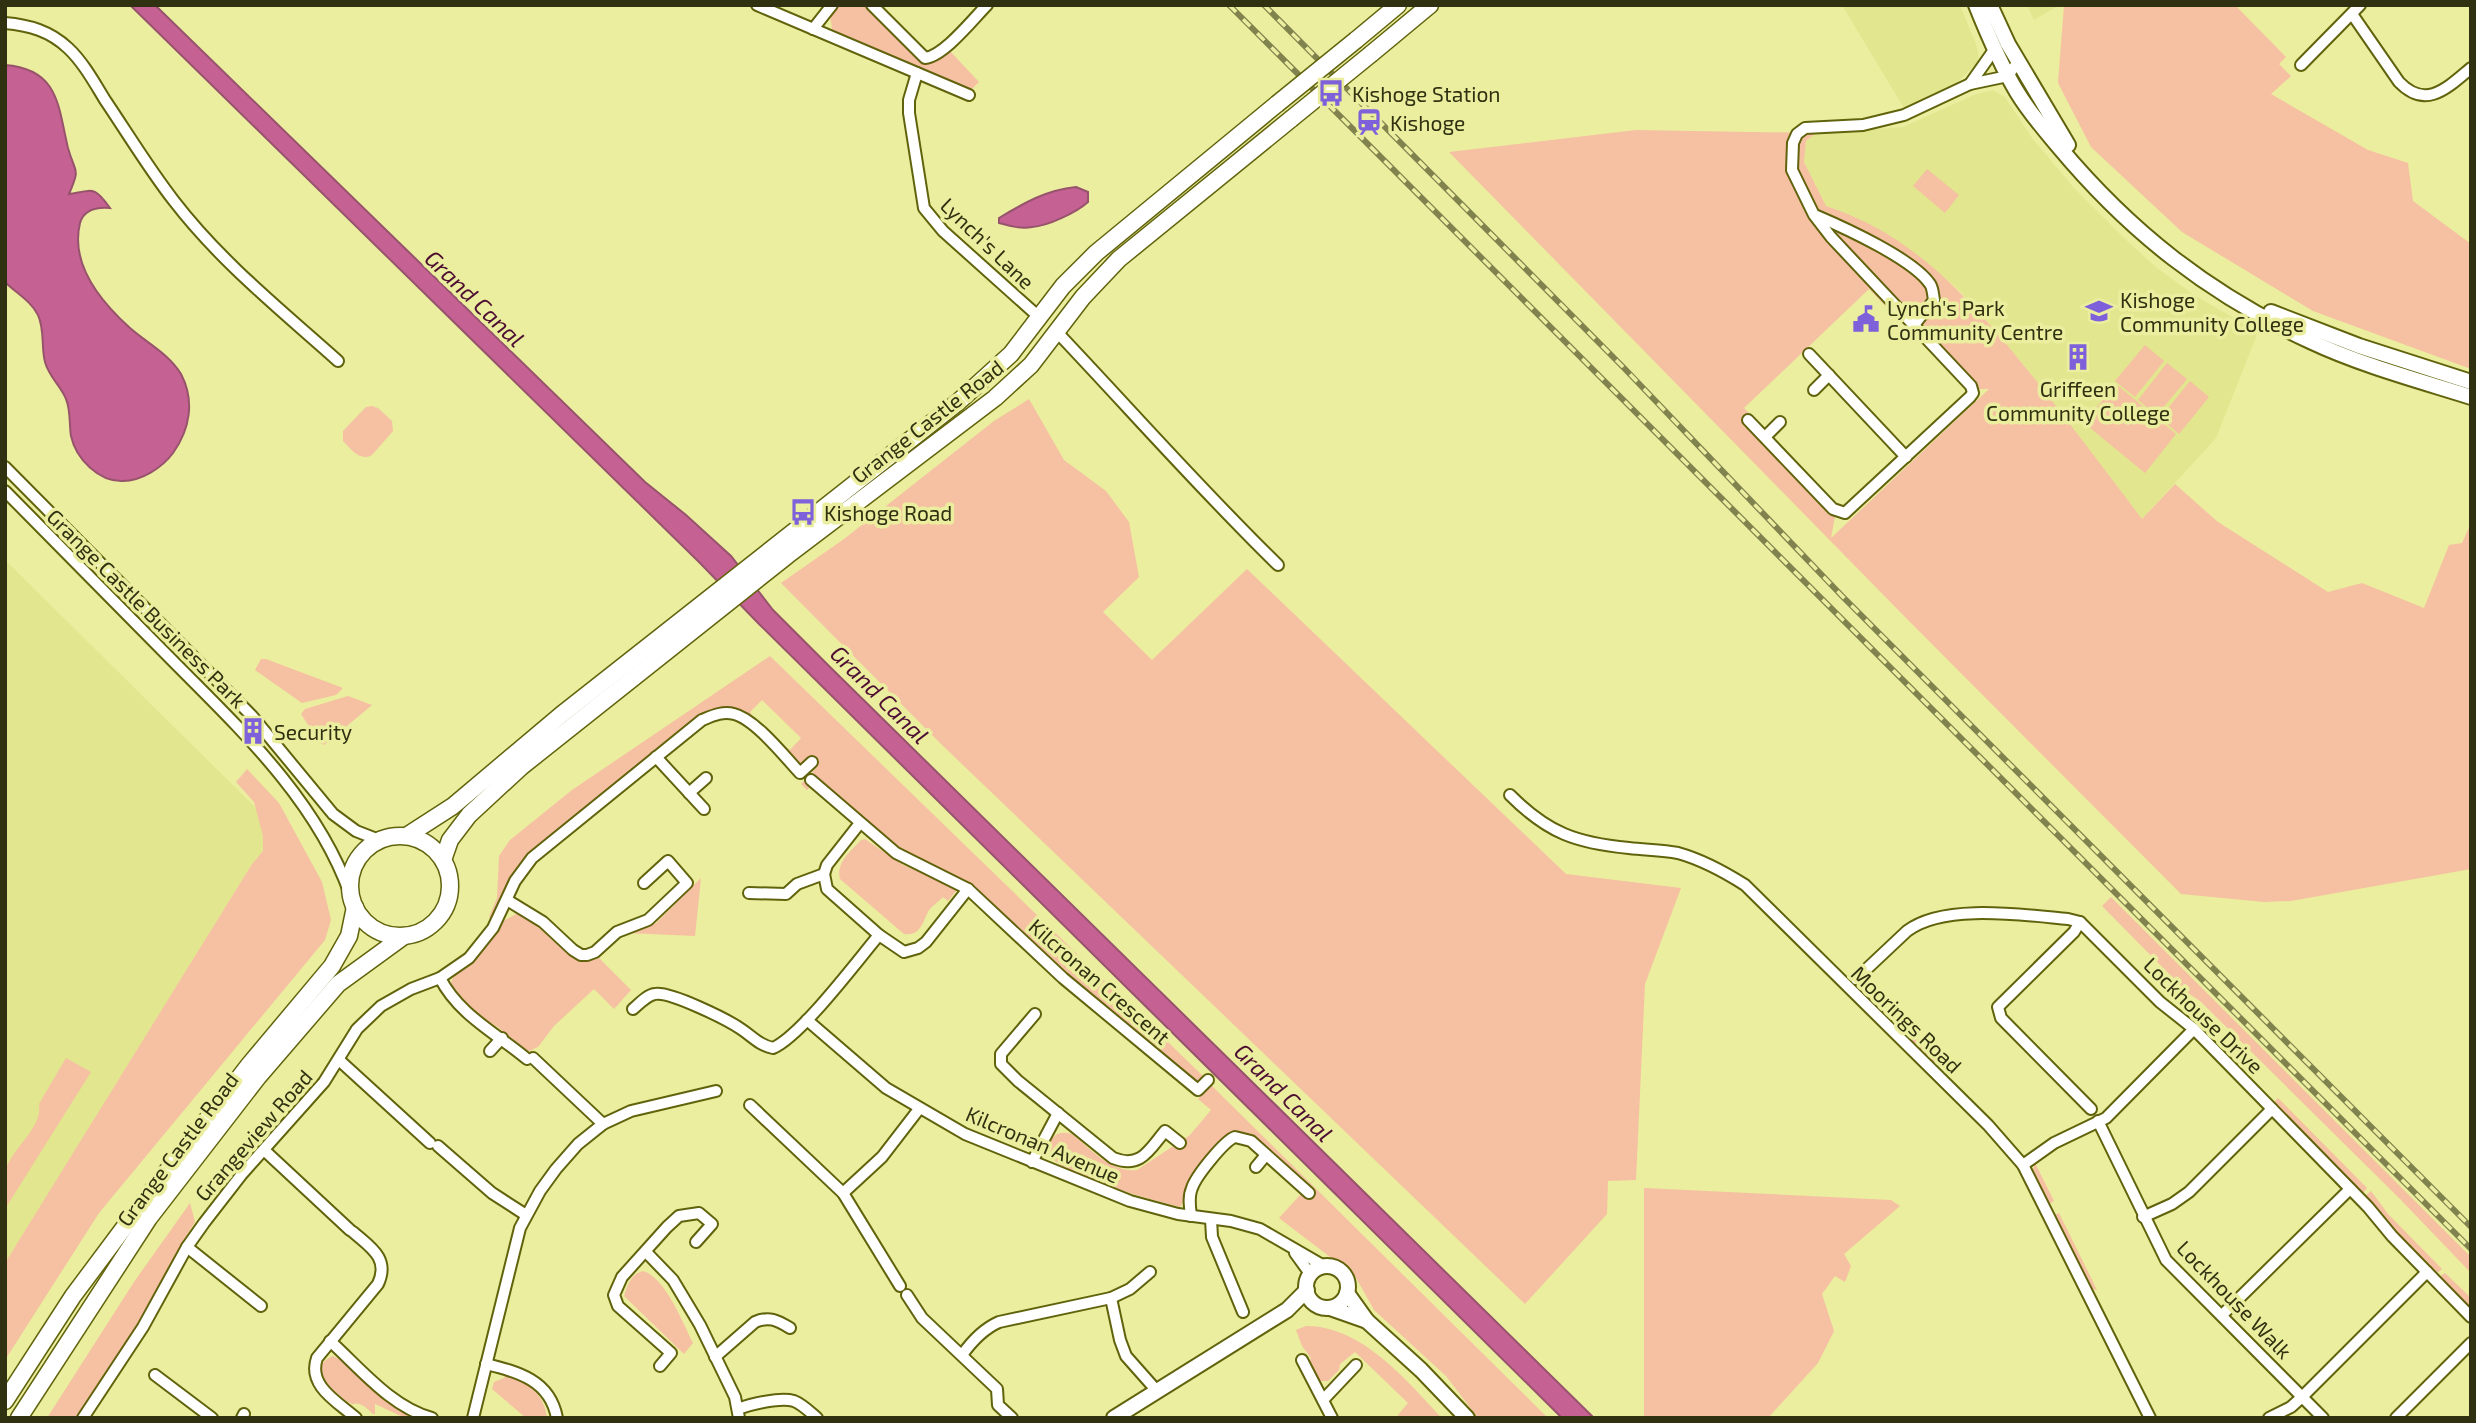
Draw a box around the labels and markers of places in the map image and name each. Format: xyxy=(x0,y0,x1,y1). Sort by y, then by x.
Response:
bus stop icon: Kishoge Station xyxy=(1316,78,1346,108)
place label: Kishoge Station xyxy=(1352,81,1501,106)
station icon: Kishoge xyxy=(1354,107,1384,137)
place label: Kishoge xyxy=(1390,110,1465,135)
place label: Kishoge Community College xyxy=(2120,287,2304,336)
place label: Lynch's Park Community Centre xyxy=(1887,295,2063,344)
school or university icon: Kishoge Community College xyxy=(2084,296,2114,326)
public building icon: Lynch's Park Community Centre xyxy=(1851,304,1881,334)
building icon: Griffeen Community College xyxy=(2063,342,2093,372)
place label: Griffeen Community College xyxy=(1986,376,2170,425)
bus stop icon: Kishoge Road xyxy=(788,497,818,527)
place label: Kishoge Road xyxy=(824,500,952,525)
building icon: Security xyxy=(238,716,268,746)
place label: Security xyxy=(274,719,352,744)

